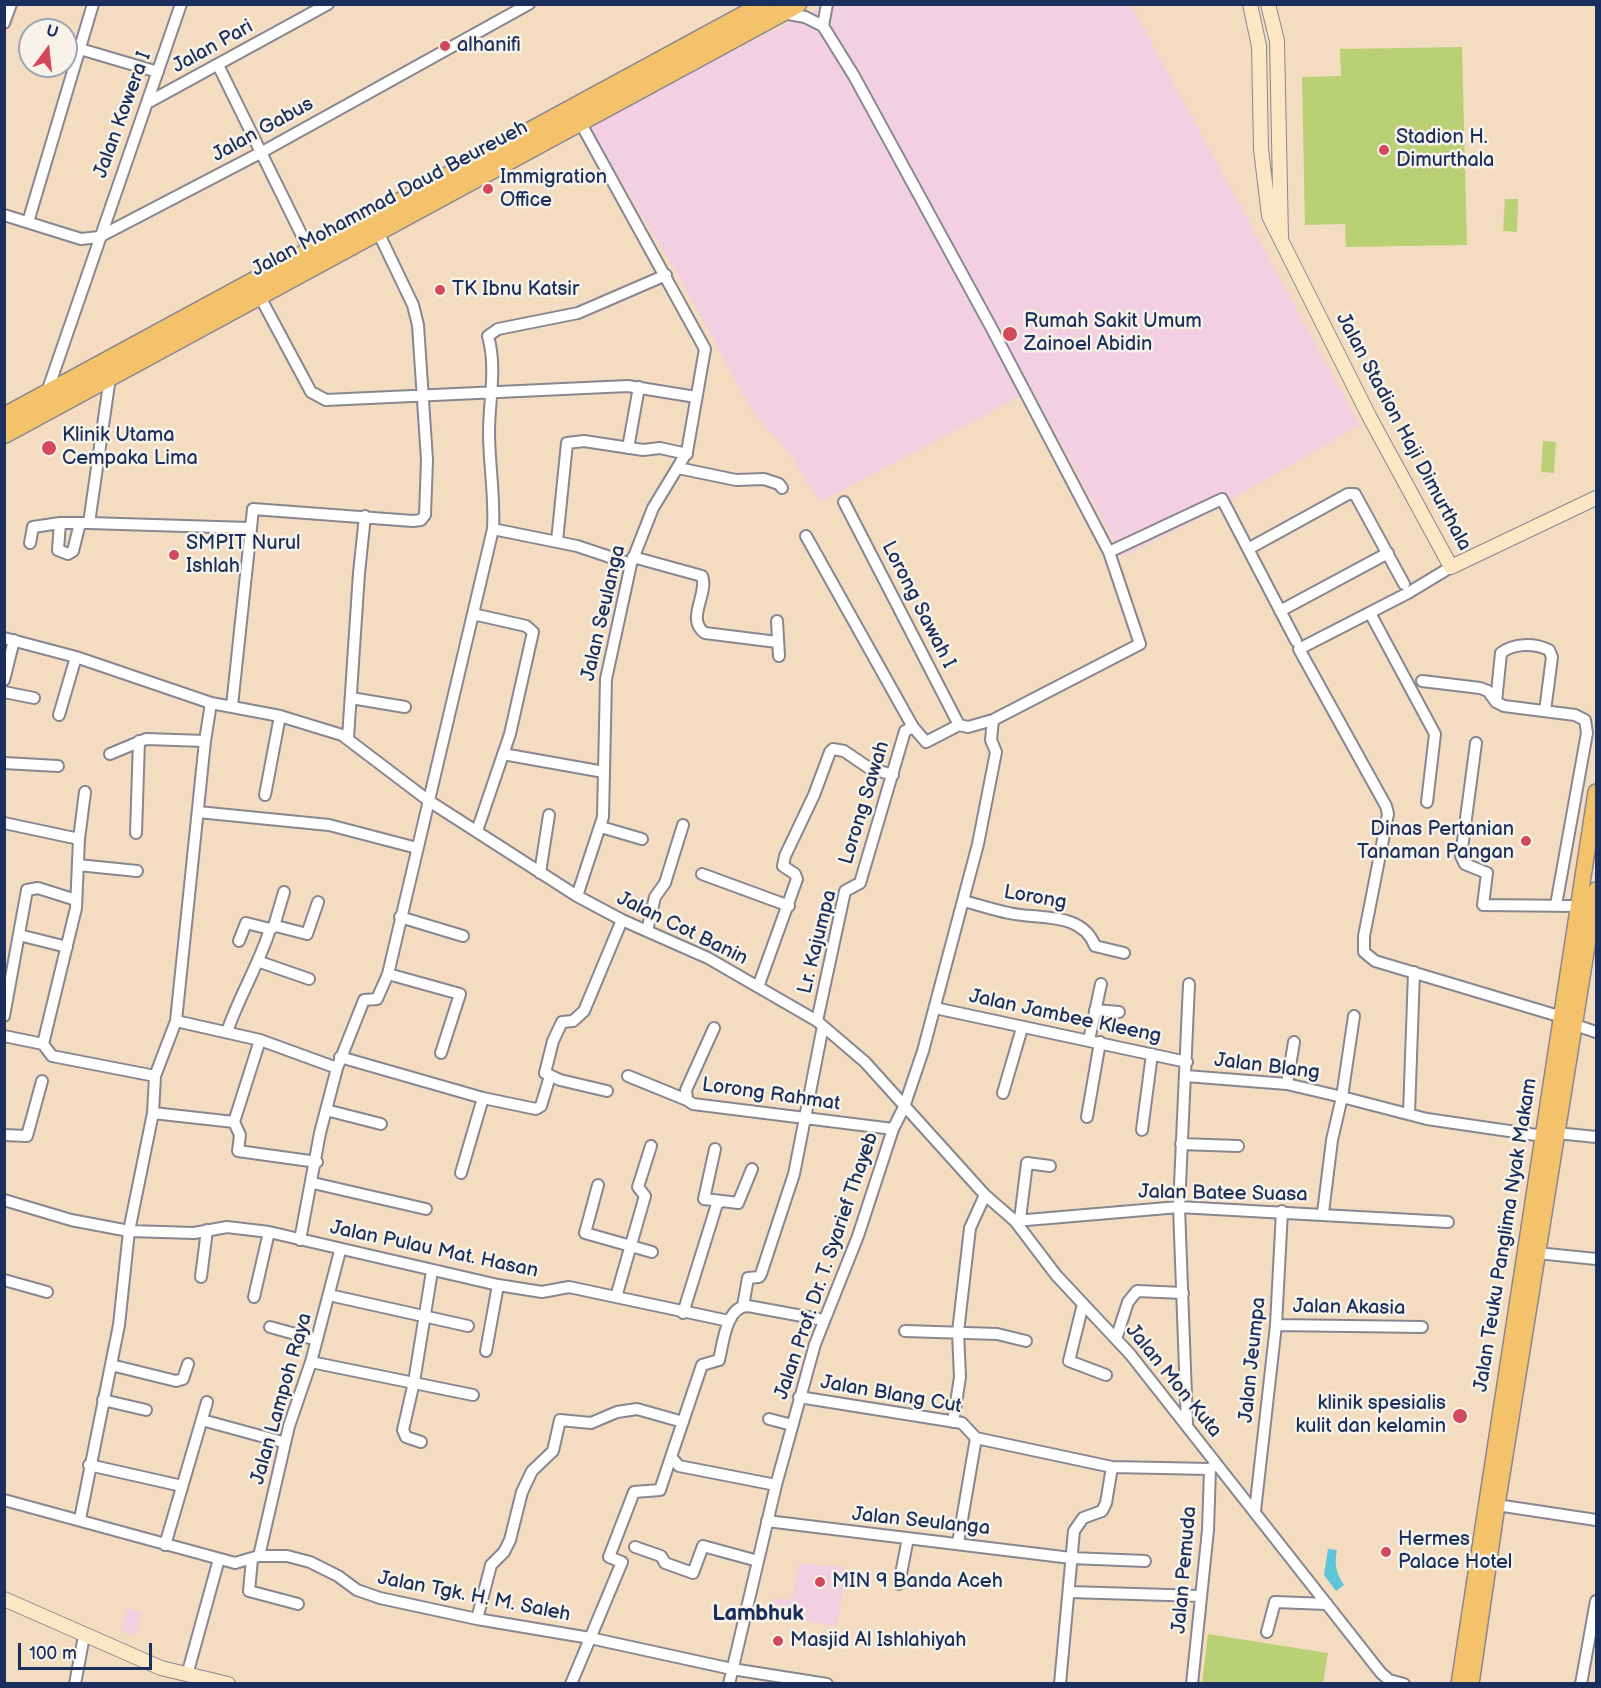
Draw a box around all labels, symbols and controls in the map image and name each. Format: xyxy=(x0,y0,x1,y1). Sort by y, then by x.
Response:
street label: Jalan Pari xyxy=(168,15,258,79)
north arrow xyxy=(18,18,78,78)
text: U xyxy=(44,21,60,43)
place label: alhanifi xyxy=(457,34,521,58)
marker: alhanifi xyxy=(438,39,452,53)
street label: Jalan Kowera I xyxy=(89,49,157,181)
street label: Jalan Gabus xyxy=(208,92,318,168)
street label: Jalan Mohammad Daud Beureueh xyxy=(248,116,532,282)
place label: Stadion H. Dimurthala xyxy=(1396,126,1494,173)
marker: Stadion H. Dimurthala xyxy=(1377,143,1391,157)
place label: Immigration Office xyxy=(500,166,607,213)
marker: Immigration Office xyxy=(481,182,495,196)
place label: TK Ibnu Katsir xyxy=(452,278,579,302)
marker: TK Ibnu Katsir xyxy=(433,283,447,297)
street label: Jalan Stadion Haji Dimurthala xyxy=(1330,309,1476,555)
place label: Rumah Sakit Umum Zainoel Abidin xyxy=(1024,310,1202,357)
marker: Rumah Sakit Umum Zainoel Abidin xyxy=(1001,325,1019,343)
place label: Klinik Utama Cempaka Lima xyxy=(62,424,198,471)
marker: Klinik Utama Cempaka Lima xyxy=(40,439,58,457)
place label: SMPIT Nurul Ishlah xyxy=(186,532,301,579)
street label: Lorong Sawah I xyxy=(876,537,960,673)
street label: Jalan Seulanga xyxy=(577,543,631,683)
marker: SMPIT Nurul Ishlah xyxy=(167,548,181,562)
street label: Lorong Sawah xyxy=(835,738,895,868)
place label: Dinas Pertanian Tanaman Pangan xyxy=(1357,818,1514,865)
marker: Dinas Pertanian Tanaman Pangan xyxy=(1519,834,1533,848)
street label: Lorong xyxy=(1002,881,1068,915)
street label: Jalan Cot Banin xyxy=(613,887,751,971)
street label: Lr. Kajumpa xyxy=(794,888,842,996)
street label: Jalan Jambee Kleeng xyxy=(967,985,1163,1049)
street label: Jalan Blang xyxy=(1213,1049,1321,1085)
street label: Lorong Rahmat xyxy=(700,1073,842,1117)
street label: Jalan Teuku Panglima Nyak Makam xyxy=(1469,1077,1543,1393)
street label: Jalan Prof. Dr. T. Syarief Thayeb xyxy=(770,1129,884,1403)
street label: Jalan Batee Suasa xyxy=(1138,1181,1308,1207)
street label: Jalan Pulau Mat. Hasan xyxy=(328,1216,540,1284)
street label: Jalan Akasia xyxy=(1293,1295,1405,1321)
street label: Jalan Jeumpa xyxy=(1234,1296,1272,1424)
street label: Jalan Lampoh Raya xyxy=(246,1311,318,1487)
street label: Jalan Mon Kuta xyxy=(1120,1319,1226,1443)
street label: Jalan Blang Cut xyxy=(819,1371,963,1419)
place label: klinik spesialis kulit dan kelamin xyxy=(1296,1392,1446,1439)
marker: klinik spesialis kulit dan kelamin xyxy=(1451,1407,1469,1425)
street label: Jalan Seulanga xyxy=(851,1503,991,1541)
street label: Jalan Pemuda xyxy=(1167,1505,1203,1635)
place label: Hermes Palace Hotel xyxy=(1398,1528,1512,1575)
marker: Hermes Palace Hotel xyxy=(1379,1545,1393,1559)
street label: Jalan Tgk. H. M. Saleh xyxy=(376,1567,572,1627)
place label: MIN 9 Banda Aceh xyxy=(832,1570,1003,1594)
marker: MIN 9 Banda Aceh xyxy=(813,1575,827,1589)
district label: Lambhuk xyxy=(712,1601,804,1627)
place label: Masjid Al Ishlahiyah xyxy=(790,1629,966,1653)
scale bar xyxy=(21,1631,154,1669)
marker: Masjid Al Ishlahiyah xyxy=(771,1634,785,1648)
text: 100 m xyxy=(29,1643,77,1664)

